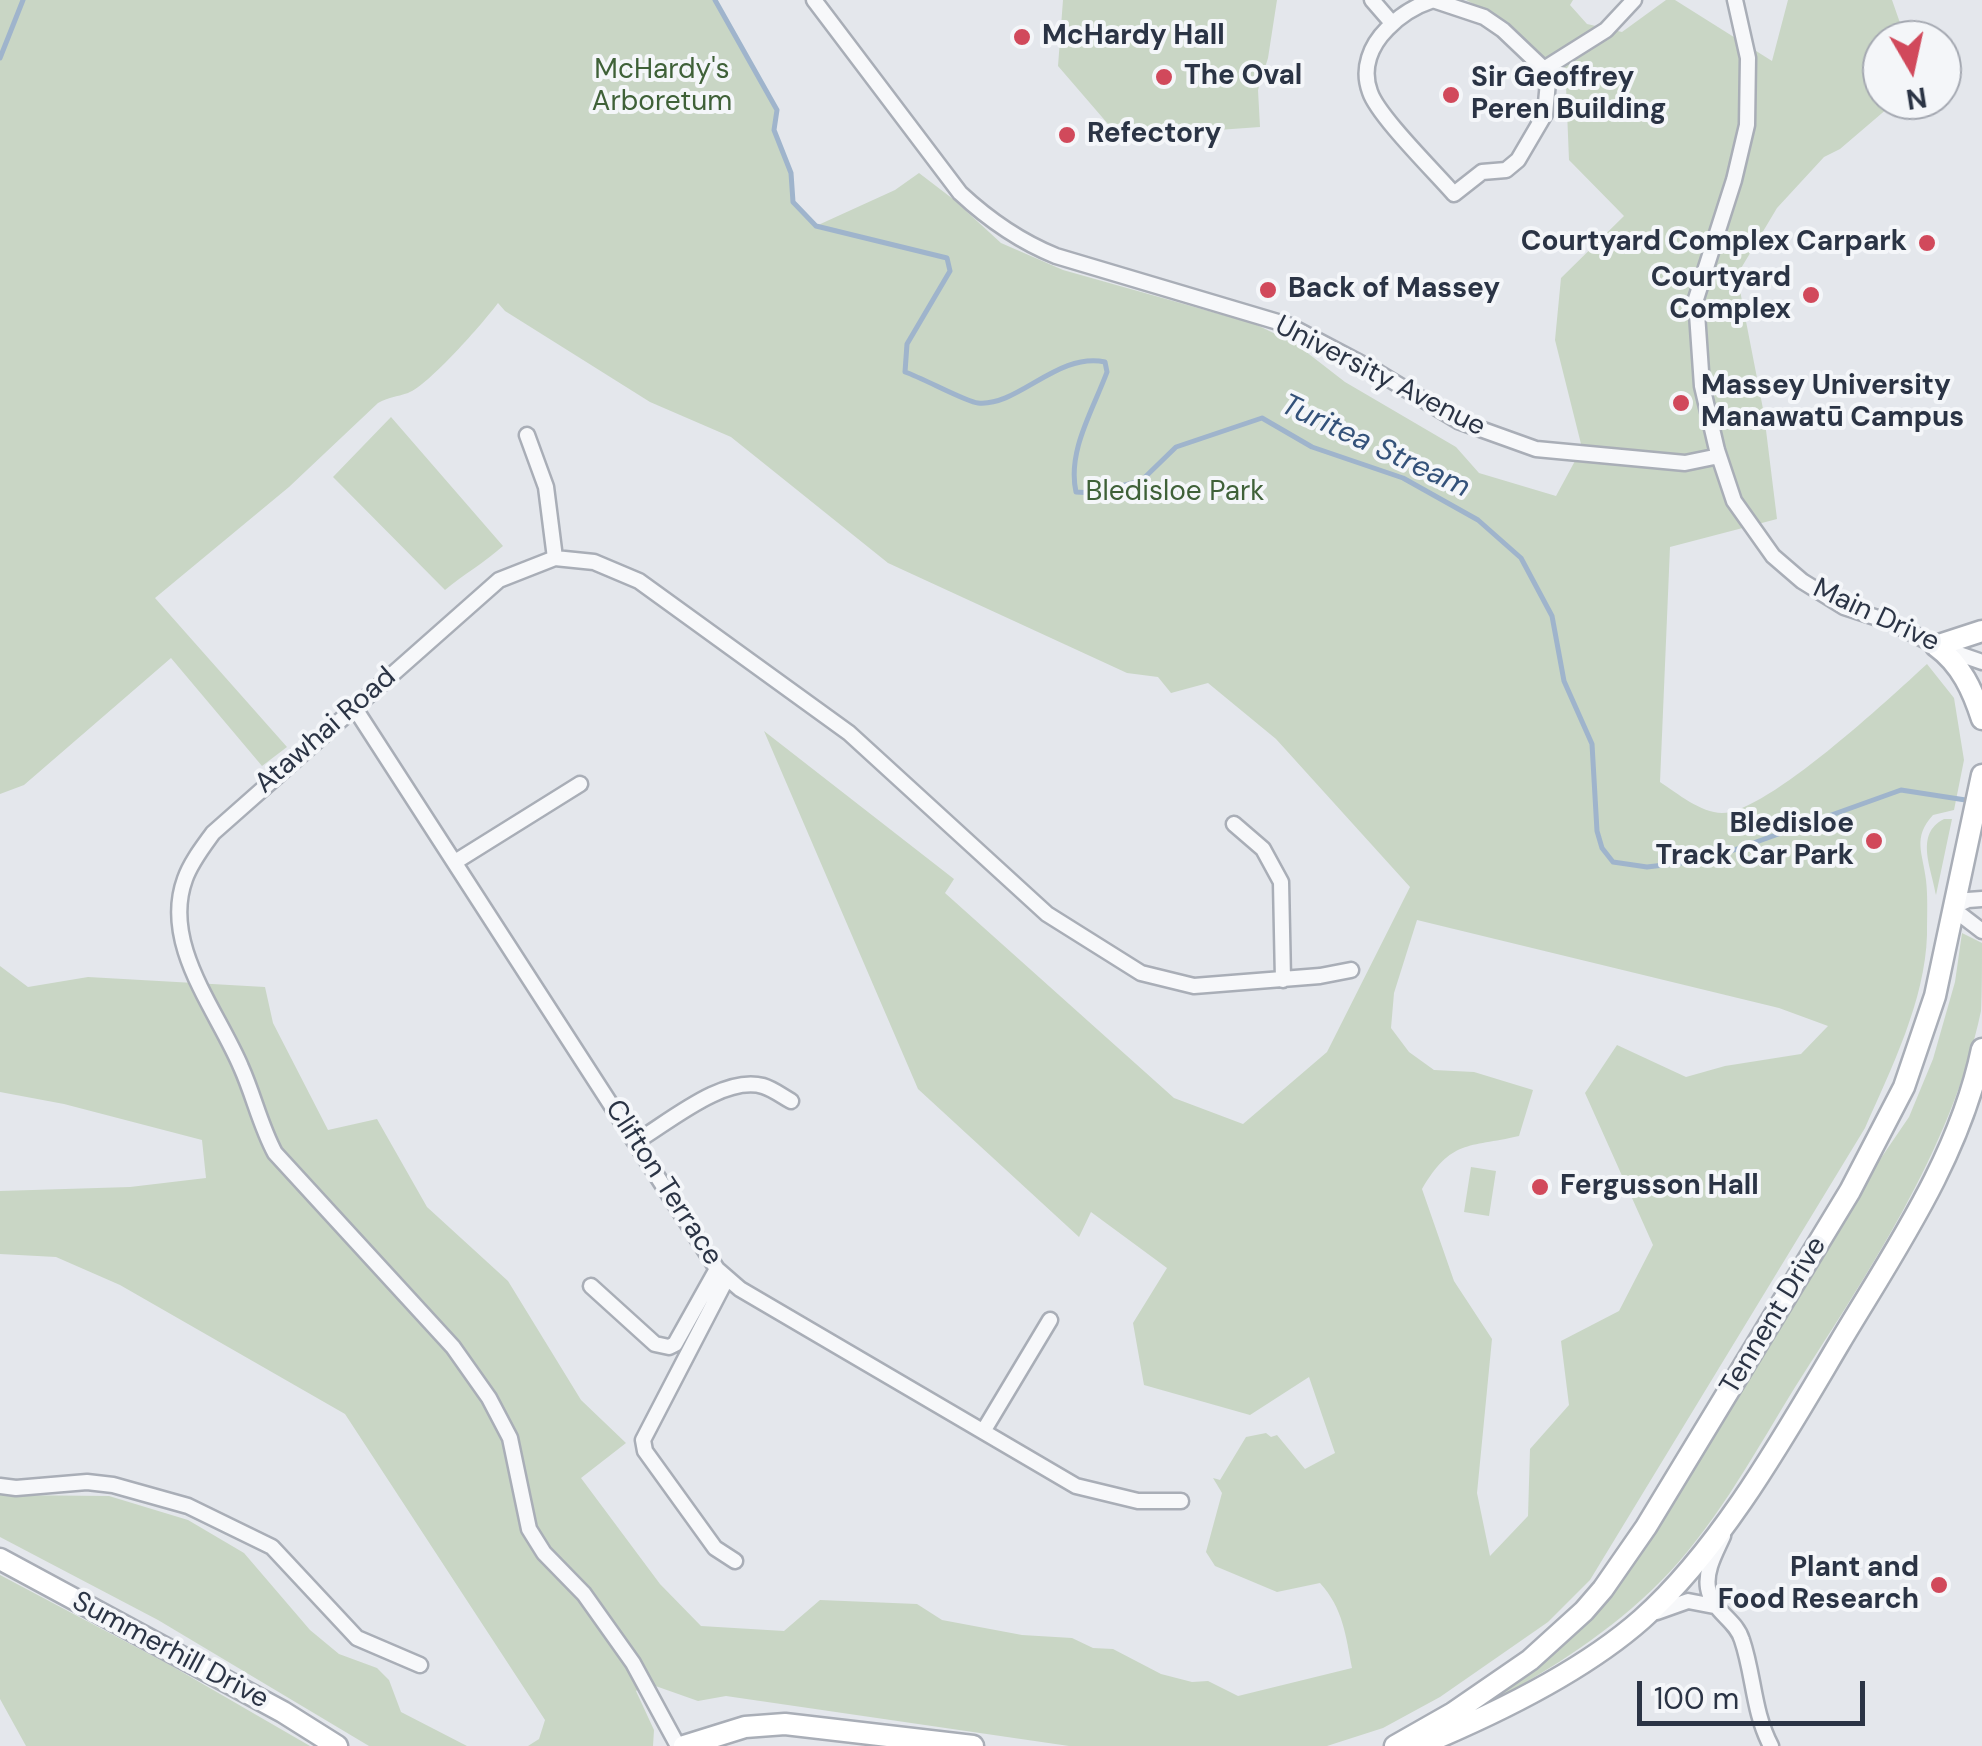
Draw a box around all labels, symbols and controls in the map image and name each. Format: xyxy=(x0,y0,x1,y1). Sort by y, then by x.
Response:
place label: McHardy Hall xyxy=(1042,20,1225,54)
north arrow xyxy=(1862,20,1962,120)
marker: McHardy Hall xyxy=(1011,26,1033,48)
park label: McHardy's Arboretum xyxy=(592,54,732,120)
place label: The Oval xyxy=(1184,60,1302,94)
place label: Sir Geoffrey Peren Building xyxy=(1471,62,1667,128)
marker: The Oval xyxy=(1153,66,1175,88)
text: N xyxy=(1903,78,1929,118)
marker: Sir Geoffrey Peren Building xyxy=(1440,84,1462,106)
place label: Refectory xyxy=(1087,118,1221,152)
marker: Refectory xyxy=(1056,124,1078,146)
place label: Courtyard Complex Carpark xyxy=(1521,226,1907,260)
marker: Courtyard Complex Carpark xyxy=(1916,232,1938,254)
place label: Courtyard Complex xyxy=(1651,262,1791,328)
place label: Back of Massey xyxy=(1288,273,1500,307)
marker: Back of Massey xyxy=(1257,279,1279,301)
marker: Courtyard Complex xyxy=(1800,284,1822,306)
street label: University Avenue xyxy=(1269,310,1491,444)
place label: Massey University Manawatū Campus xyxy=(1701,370,1964,436)
water label: Turitea Stream xyxy=(1275,388,1475,506)
marker: Massey University Manawatū Campus xyxy=(1670,392,1692,414)
park label: Bledisloe Park xyxy=(1086,476,1264,510)
street label: Main Drive xyxy=(1808,572,1944,660)
street label: Atawhai Road xyxy=(249,661,403,801)
place label: Bledisloe Track Car Park xyxy=(1656,808,1854,874)
marker: Bledisloe Track Car Park xyxy=(1863,830,1885,852)
street label: Clifton Terrace xyxy=(597,1094,729,1272)
place label: Fergusson Hall xyxy=(1560,1170,1759,1204)
marker: Fergusson Hall xyxy=(1529,1176,1551,1198)
street label: Tennent Drive xyxy=(1714,1231,1834,1401)
place label: Plant and Food Research xyxy=(1718,1552,1919,1618)
marker: Plant and Food Research xyxy=(1928,1574,1950,1596)
street label: Summerhill Drive xyxy=(66,1585,274,1717)
scale bar xyxy=(1642,1661,1870,1723)
text: 100 m xyxy=(1654,1679,1739,1718)

